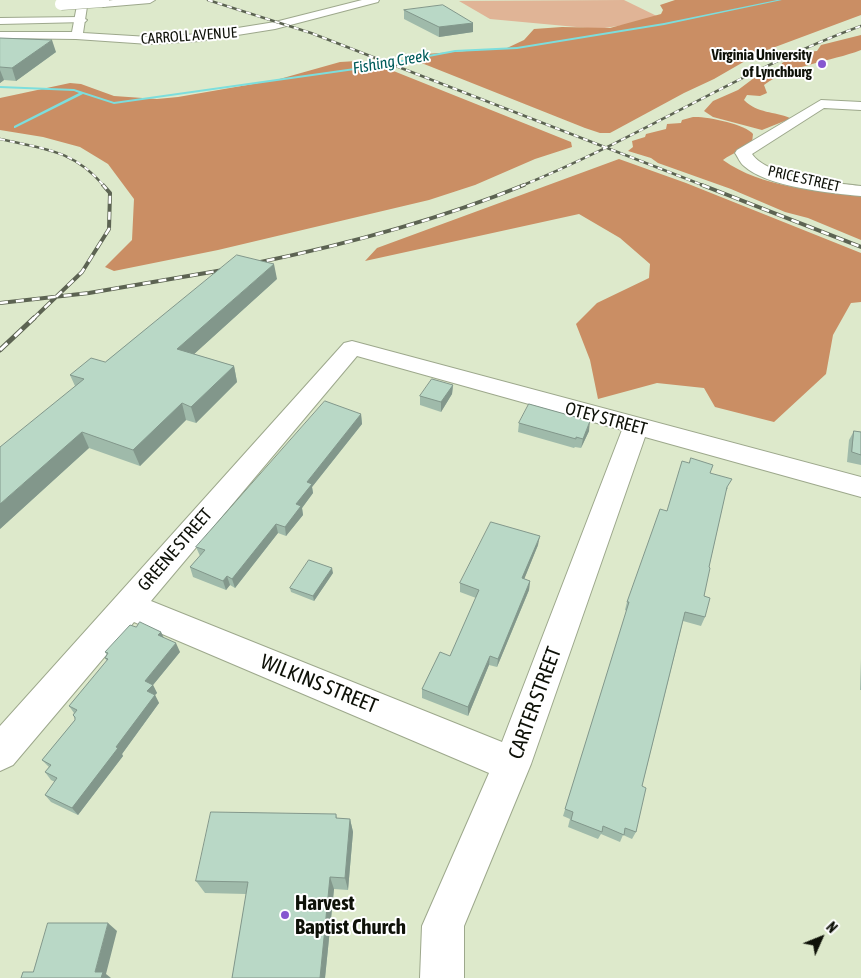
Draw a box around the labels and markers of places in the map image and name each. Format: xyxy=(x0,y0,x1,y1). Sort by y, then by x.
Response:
place label: Virginia University of Lynchburg xyxy=(711,46,812,81)
marker: Virginia University of Lynchburg xyxy=(816,58,828,70)
place label: Harvest Baptist Church xyxy=(295,890,406,940)
marker: Harvest Baptist Church xyxy=(279,909,291,921)

